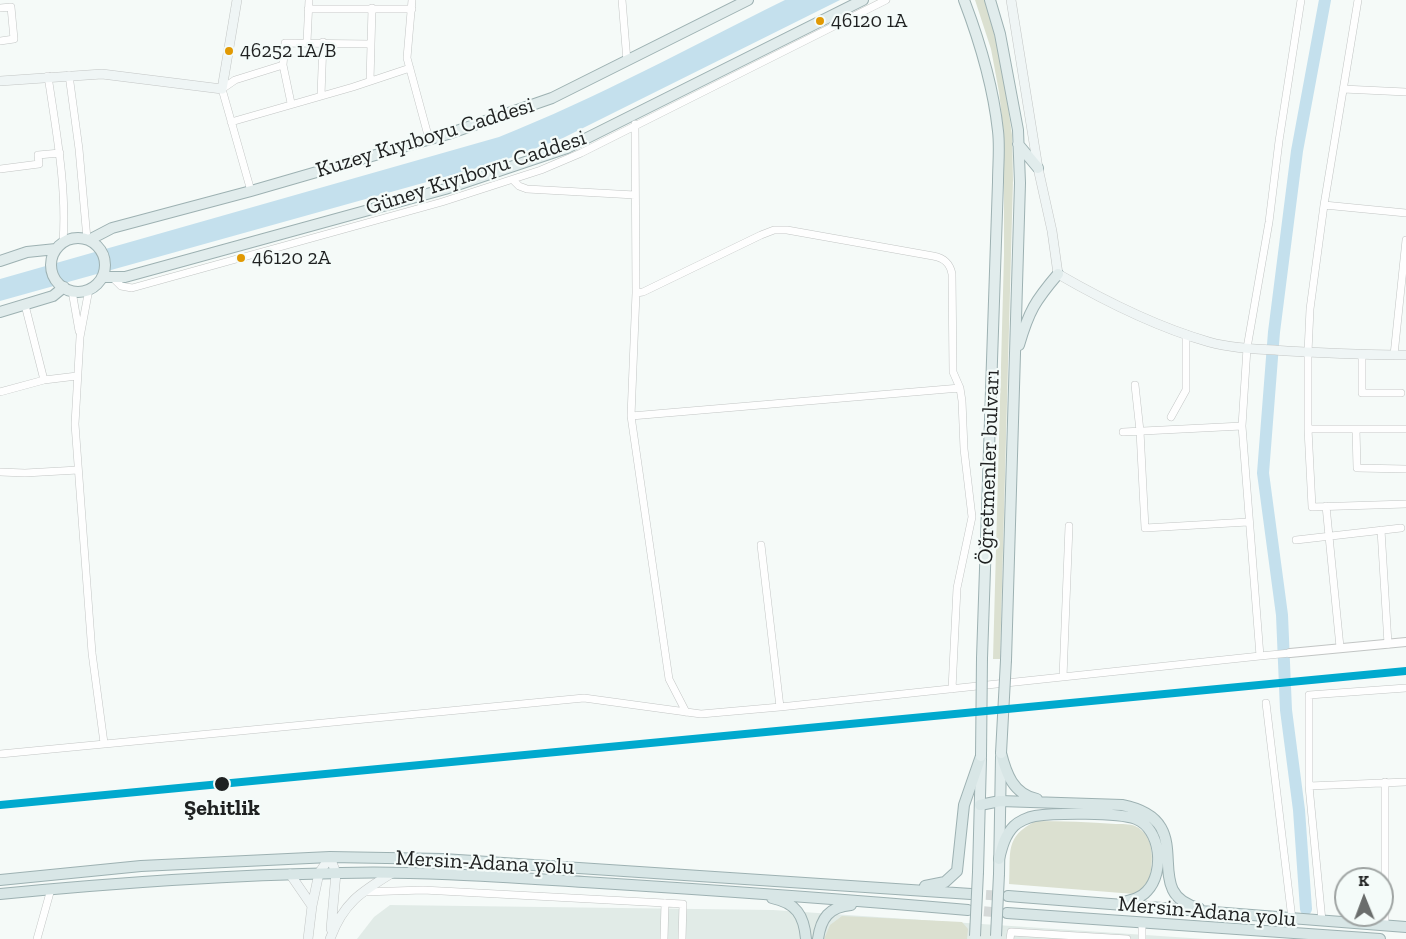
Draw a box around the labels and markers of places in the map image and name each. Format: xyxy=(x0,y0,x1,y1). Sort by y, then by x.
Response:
place label: 46120 1A xyxy=(831,9,907,33)
marker: 46120 1A xyxy=(814,15,826,27)
place label: 46252 1A/B xyxy=(240,39,336,63)
marker: 46252 1A/B xyxy=(223,45,235,57)
place label: 46120 2A xyxy=(252,246,331,270)
marker: 46120 2A xyxy=(235,252,247,264)
marker: Şehitlik xyxy=(213,775,231,793)
place label: Şehitlik xyxy=(184,796,260,822)

